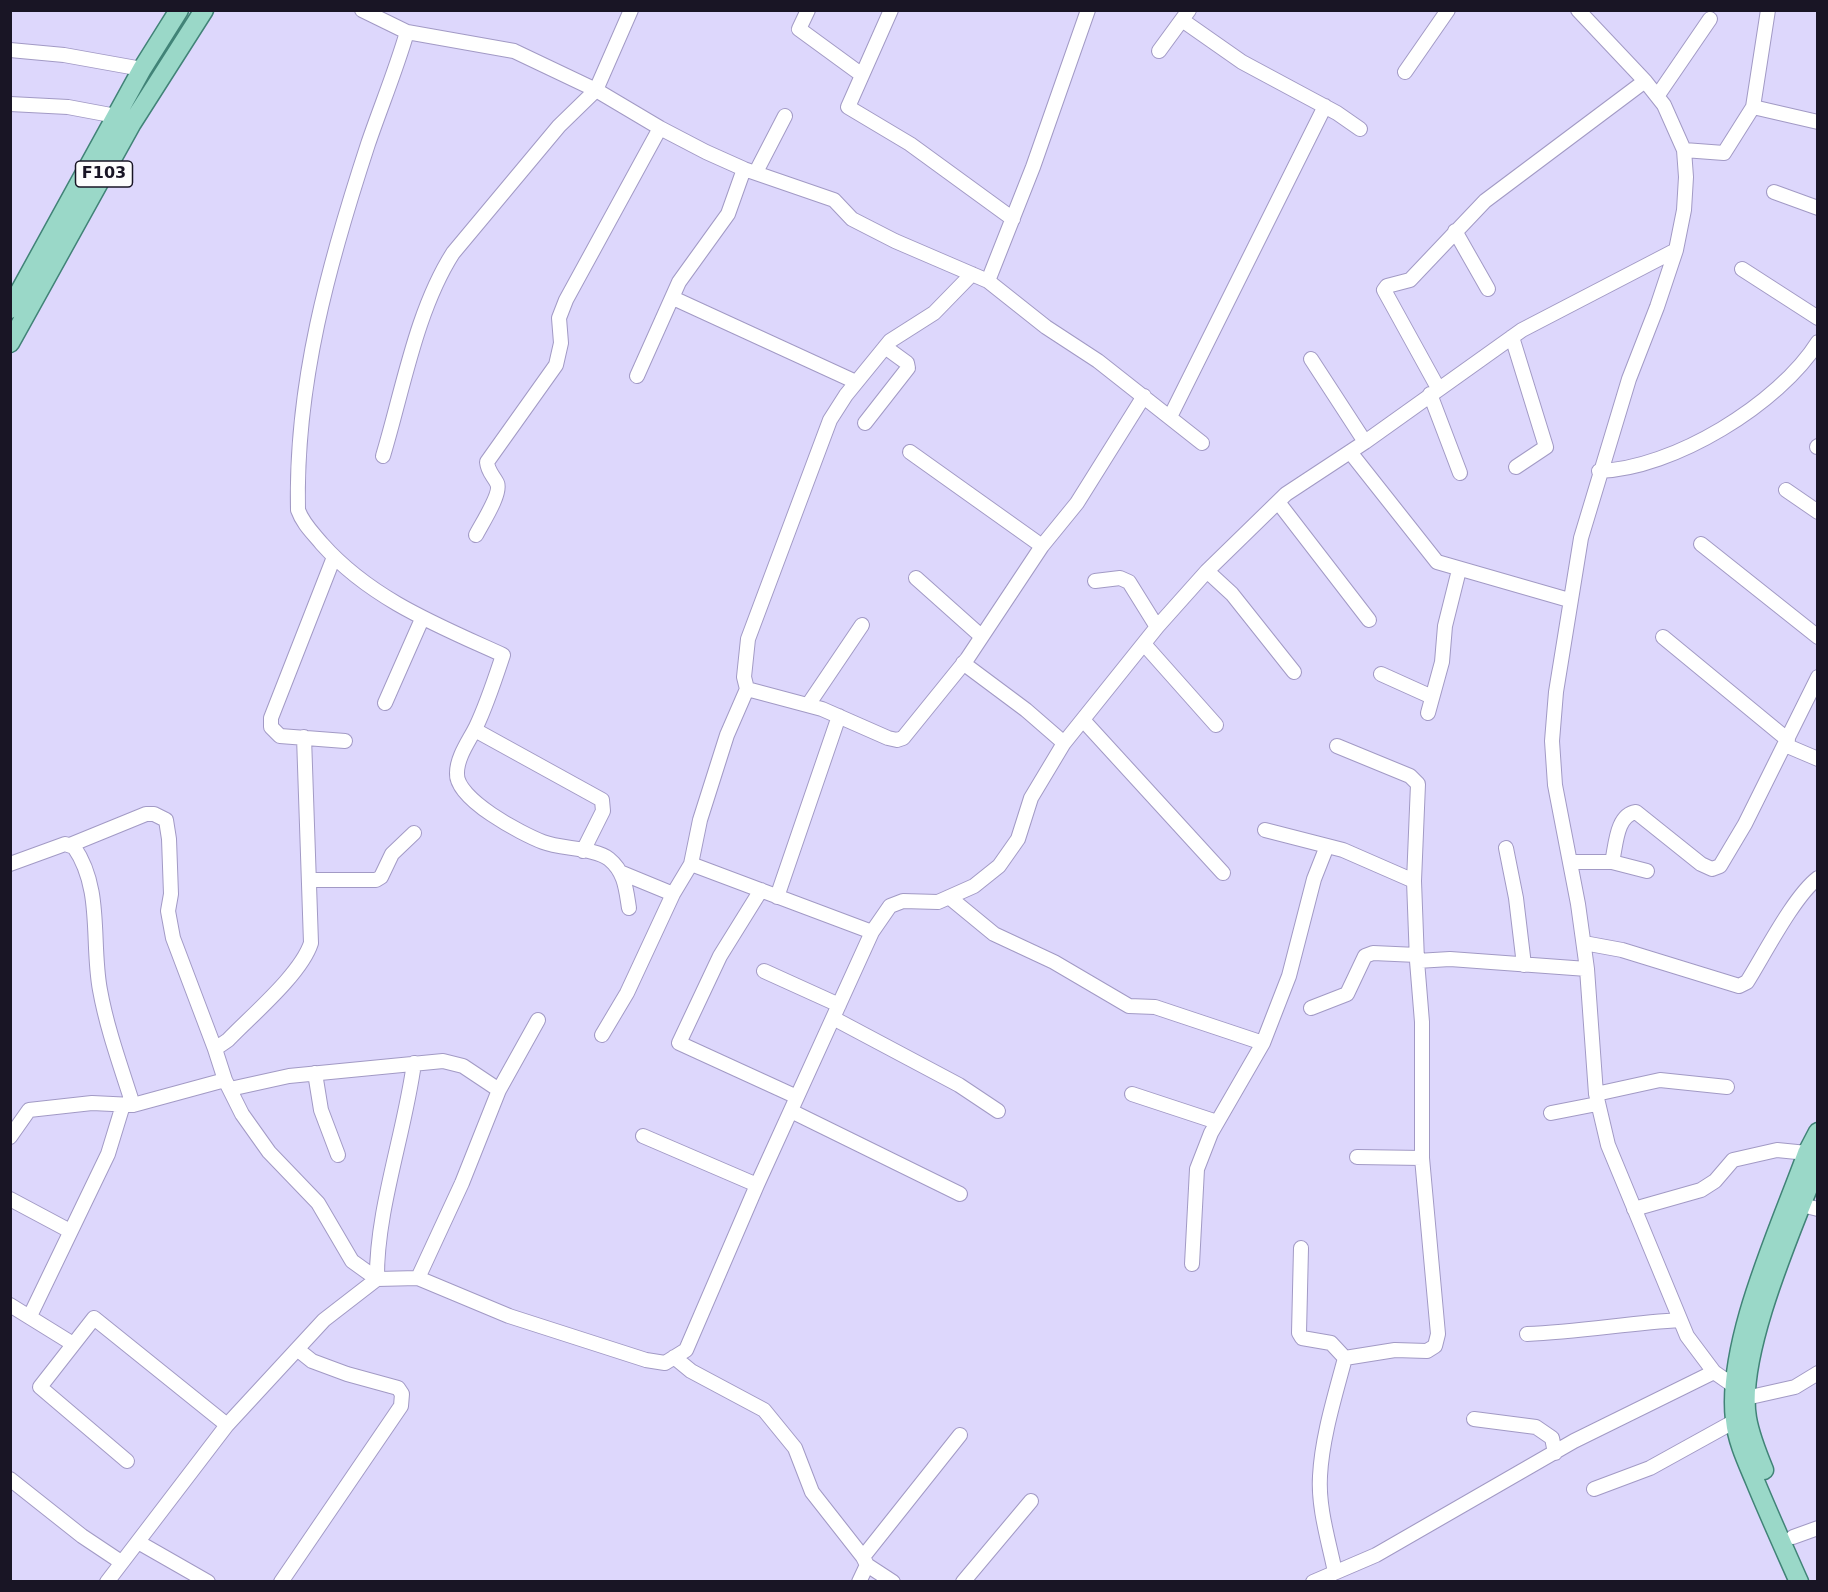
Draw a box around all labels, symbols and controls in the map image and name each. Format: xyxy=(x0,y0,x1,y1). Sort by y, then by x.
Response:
road number: F103 xyxy=(76,161,132,187)

